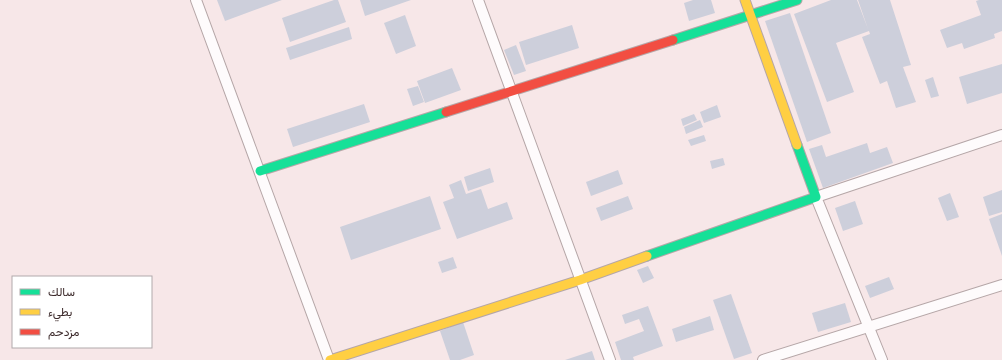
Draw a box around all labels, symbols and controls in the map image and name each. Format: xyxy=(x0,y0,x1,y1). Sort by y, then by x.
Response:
legend xyxy=(12,276,152,348)
text: سالك xyxy=(48,284,75,299)
text: بطيء xyxy=(48,304,72,322)
text: مزدحم xyxy=(48,324,79,340)

